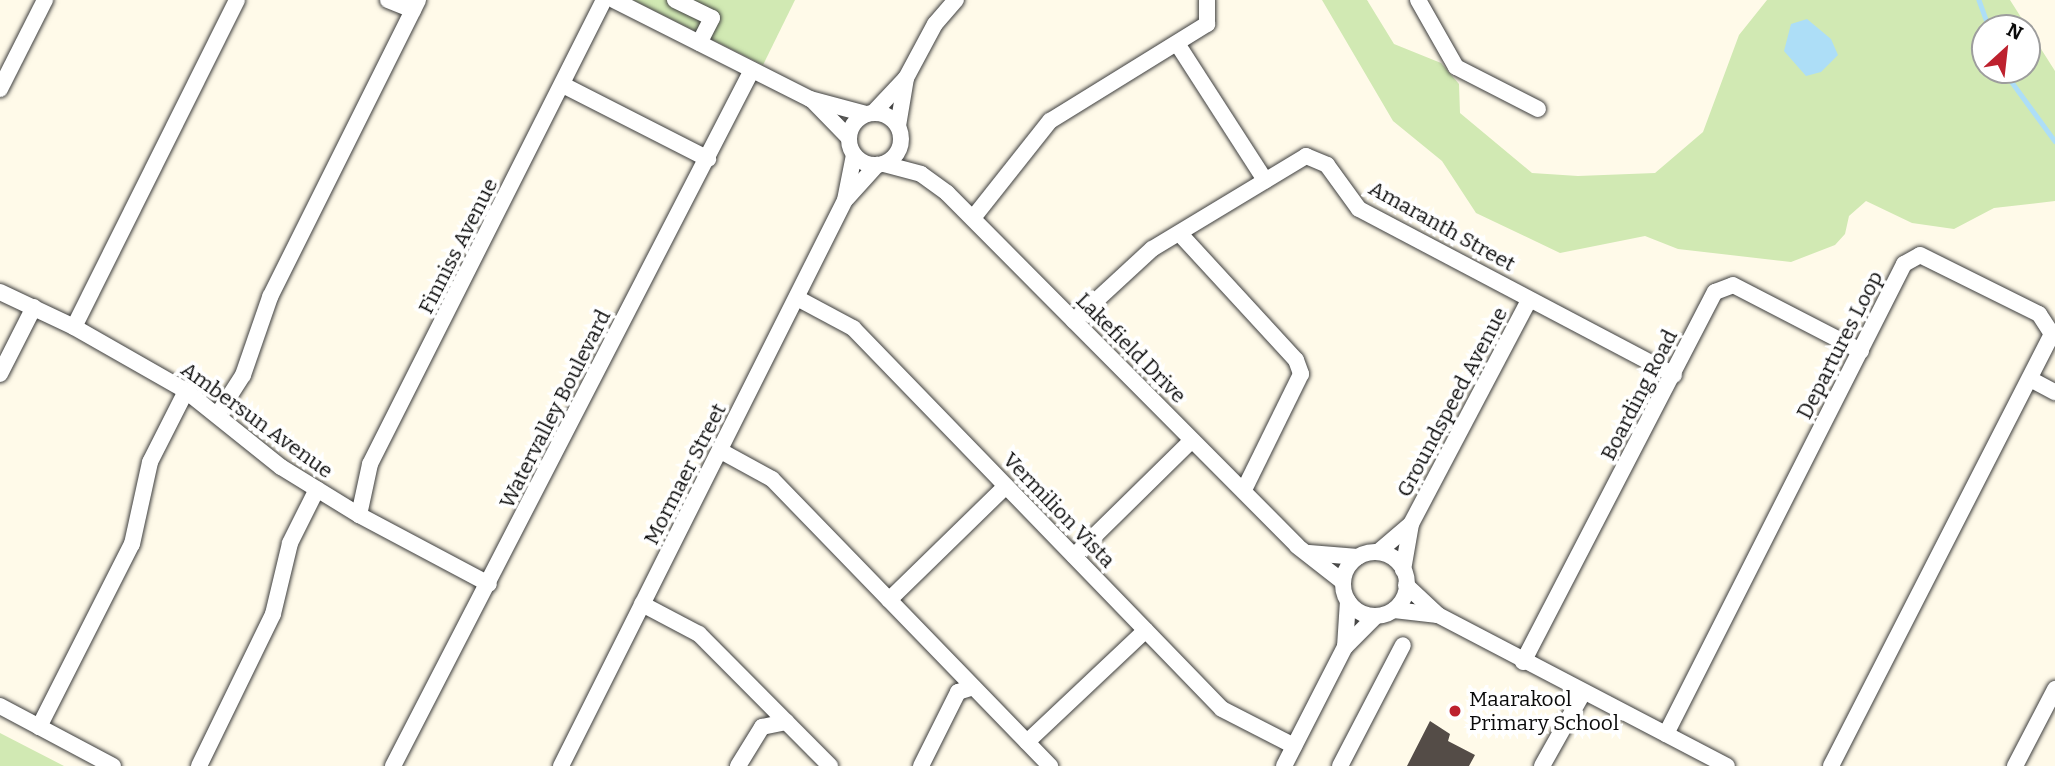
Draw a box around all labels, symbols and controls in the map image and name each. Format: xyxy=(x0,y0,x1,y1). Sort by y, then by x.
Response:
north arrow xyxy=(1971,14,2041,84)
text: N xyxy=(2003,18,2027,45)
street label: Finniss Avenue xyxy=(413,174,503,318)
street label: Amaranth Street xyxy=(1364,175,1520,277)
street label: Departures Loop xyxy=(1792,267,1888,423)
street label: Lakefield Drive xyxy=(1071,288,1191,408)
street label: Groundspeed Avenue xyxy=(1391,303,1513,501)
street label: Watervalley Boulevard xyxy=(494,306,616,512)
street label: Boarding Road xyxy=(1595,326,1683,464)
street label: Ambersun Avenue xyxy=(176,356,338,484)
street label: Mormaer Street xyxy=(639,399,731,549)
street label: Vermilion Vista xyxy=(998,447,1120,573)
place label: Maarakool Primary School xyxy=(1469,686,1619,736)
marker: Maarakool Primary School xyxy=(1447,703,1463,719)

